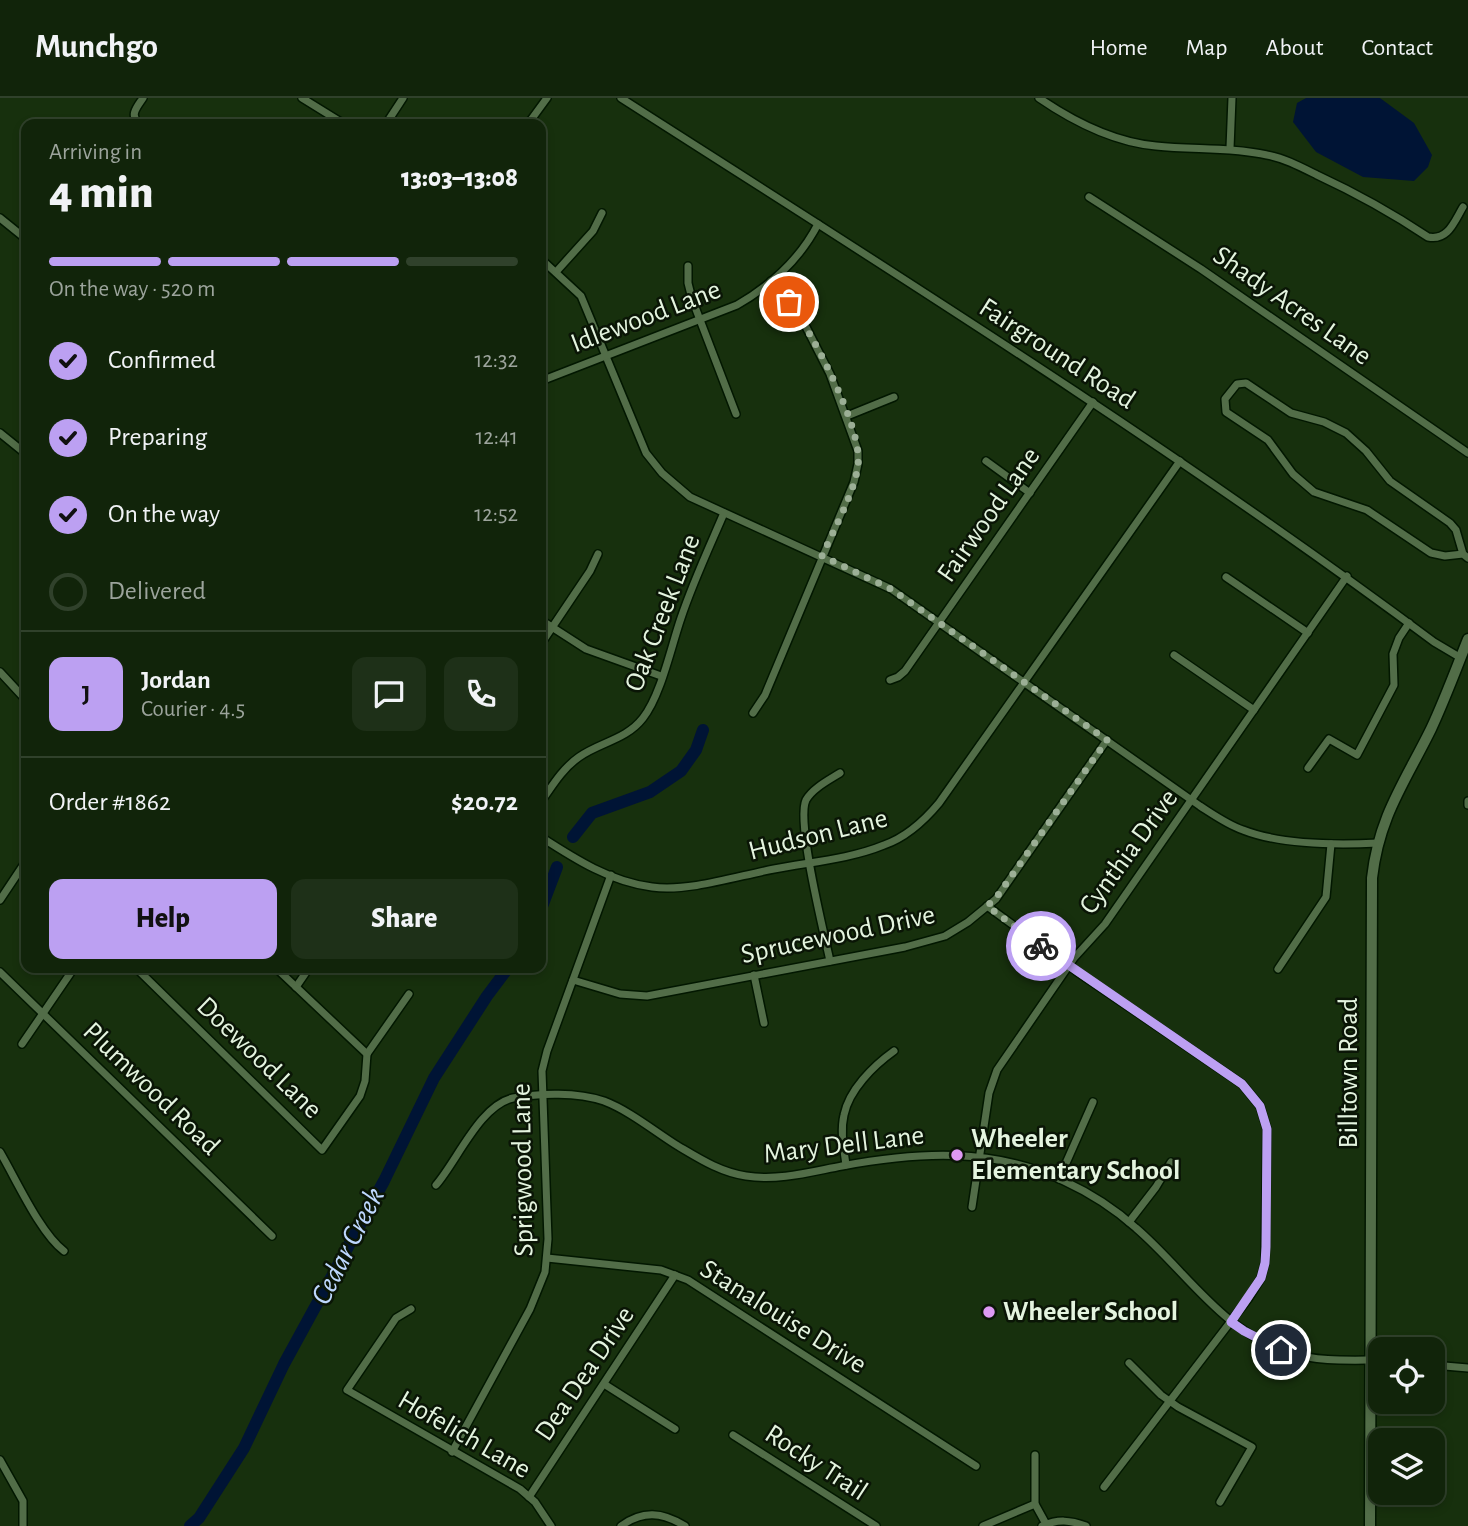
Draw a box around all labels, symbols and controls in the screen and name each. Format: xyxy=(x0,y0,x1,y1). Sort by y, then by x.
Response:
text: Munchgo xyxy=(35,31,158,64)
text: Home xyxy=(1090,36,1148,60)
text: Map xyxy=(1186,36,1228,60)
text: About xyxy=(1266,36,1323,60)
text: Contact xyxy=(1361,36,1433,60)
text: Arriving in xyxy=(49,141,142,164)
text: 13:03–13:08 xyxy=(401,165,518,191)
text: 4 min xyxy=(49,170,154,216)
street label: Shady Acres Lane xyxy=(1208,241,1376,371)
pin xyxy=(759,272,819,332)
street label: Idlewood Lane xyxy=(567,276,725,358)
text: On the way · 520 m xyxy=(49,278,216,301)
icon: bag xyxy=(770,283,808,321)
street label: Fairground Road xyxy=(974,293,1140,415)
icon: check xyxy=(49,342,87,380)
text: Confirmed xyxy=(108,347,216,373)
text: 12:32 xyxy=(474,349,518,372)
icon: check xyxy=(49,419,87,457)
text: Preparing xyxy=(108,424,207,450)
text: 12:41 xyxy=(475,426,518,449)
street label: Fairwood Lane xyxy=(932,443,1046,587)
icon: check xyxy=(49,496,87,534)
text: On the way xyxy=(108,501,220,527)
text: 12:52 xyxy=(474,503,518,526)
street label: Oak Creek Lane xyxy=(620,530,706,696)
text: Delivered xyxy=(108,578,206,604)
button: chat xyxy=(352,657,426,731)
button: phone xyxy=(444,657,518,731)
text: Jordan xyxy=(141,667,211,693)
text: J xyxy=(82,681,90,707)
text: Courier · 4.5 xyxy=(141,698,245,721)
street label: Cynthia Drive xyxy=(1075,784,1183,920)
text: Order #1862 xyxy=(49,789,171,815)
text: $20.72 xyxy=(451,789,518,815)
street label: Hudson Lane xyxy=(746,804,890,866)
button: Help xyxy=(49,879,277,959)
button: Share xyxy=(291,879,518,959)
street label: Sprucewood Drive xyxy=(738,901,938,969)
courier xyxy=(1006,911,1076,981)
icon: bike xyxy=(1022,927,1060,965)
street label: Doewood Lane xyxy=(191,992,327,1124)
street label: Billtown Road xyxy=(1335,997,1363,1149)
street label: Plumwood Road xyxy=(77,1017,225,1161)
street label: Sprigwood Lane xyxy=(507,1083,539,1257)
street label: Mary Dell Lane xyxy=(762,1121,926,1169)
place label: Wheeler Elementary School xyxy=(971,1125,1180,1185)
marker: Wheeler Elementary School xyxy=(949,1147,965,1163)
water label: Cedar Creek xyxy=(306,1183,390,1309)
street label: Stanalouise Drive xyxy=(695,1255,871,1379)
place label: Wheeler School xyxy=(1003,1298,1178,1326)
street label: Dea Dea Drive xyxy=(530,1302,640,1446)
marker: Wheeler School xyxy=(981,1304,997,1320)
pin xyxy=(1251,1320,1311,1380)
icon: home xyxy=(1262,1331,1300,1369)
map controls xyxy=(1368,1337,1445,1505)
button: locate xyxy=(1368,1337,1445,1414)
street label: Hofelich Lane xyxy=(393,1386,535,1484)
street label: Rocky Trail xyxy=(760,1420,872,1506)
button: layers xyxy=(1368,1428,1445,1505)

